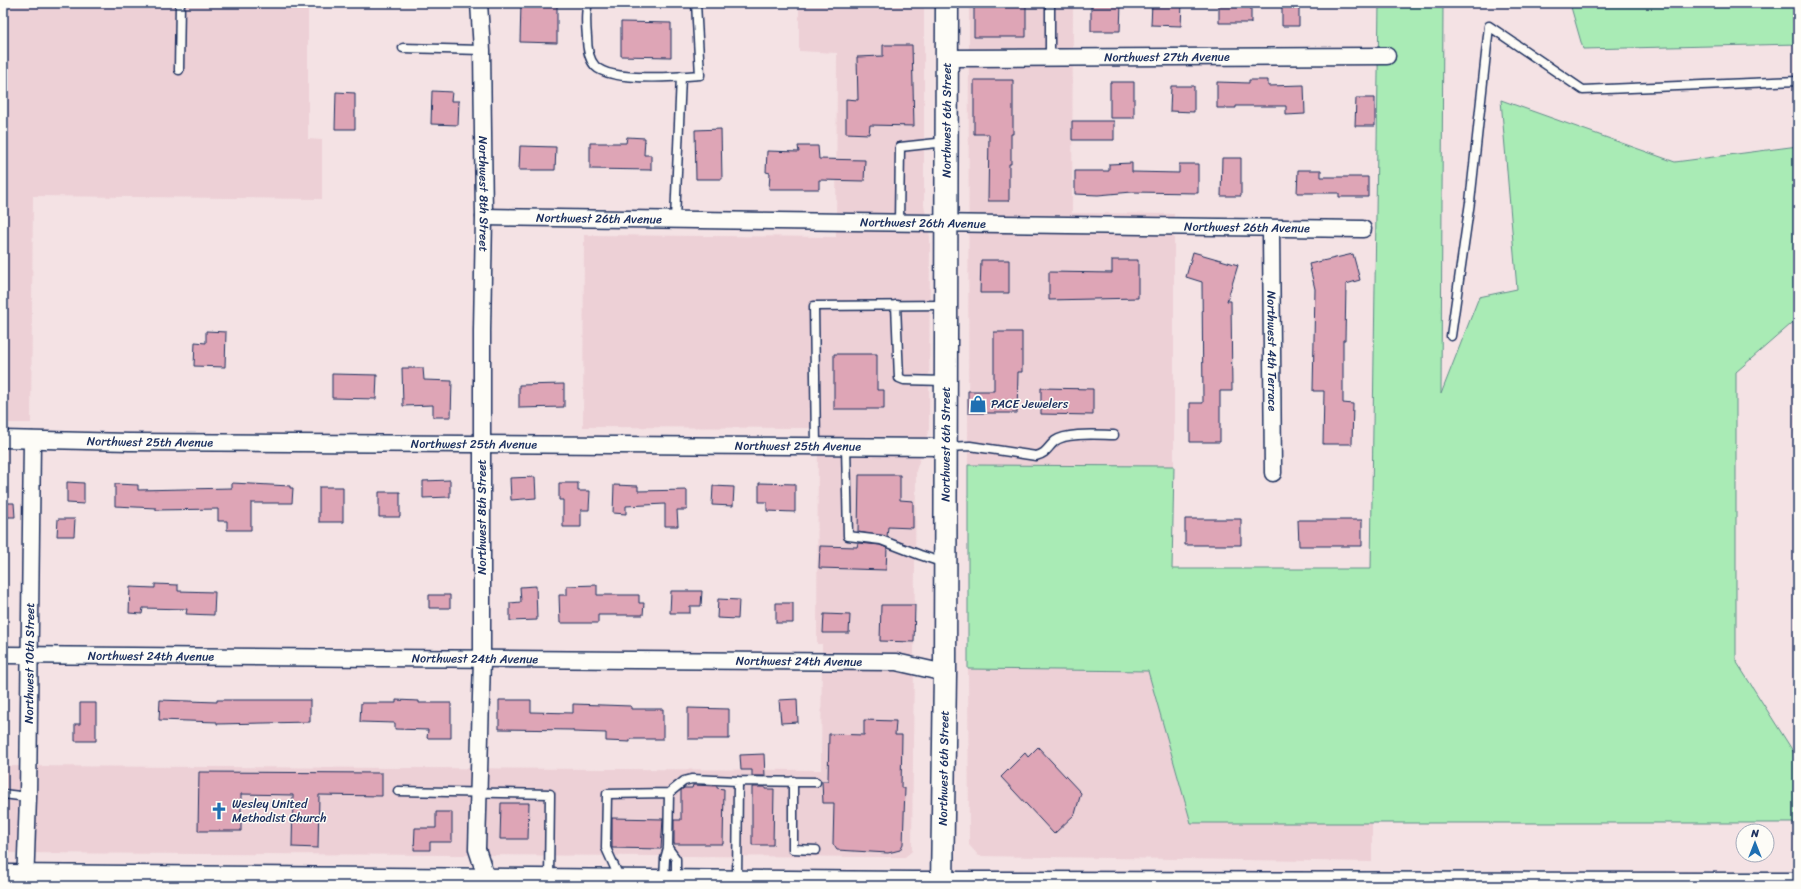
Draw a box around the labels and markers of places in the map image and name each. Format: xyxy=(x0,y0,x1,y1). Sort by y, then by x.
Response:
place label: PACE Jewelers xyxy=(991,393,1069,415)
shop icon: PACE Jewelers xyxy=(968,394,988,414)
place label: Wesley United Methodist Church xyxy=(232,793,327,829)
church icon: Wesley United Methodist Church xyxy=(209,801,229,821)

